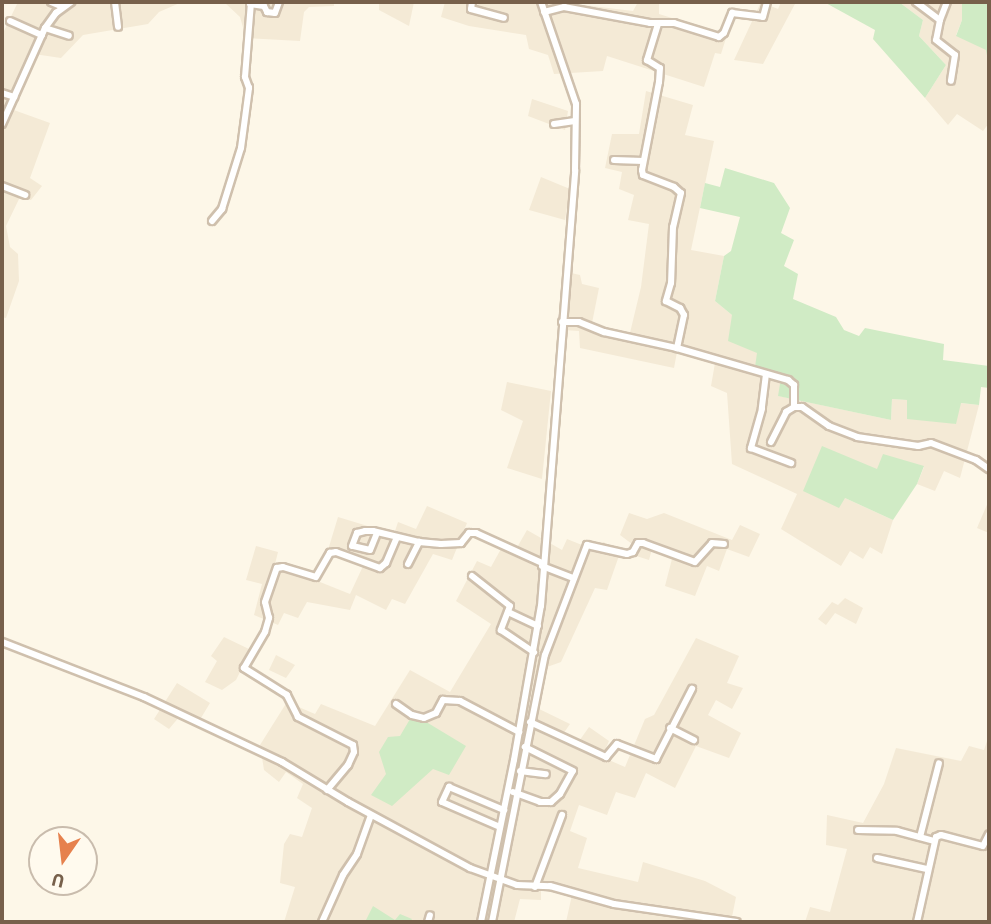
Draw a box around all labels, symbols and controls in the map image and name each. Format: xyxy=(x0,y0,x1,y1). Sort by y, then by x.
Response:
north arrow xyxy=(28,826,98,896)
text: U xyxy=(49,865,68,895)

